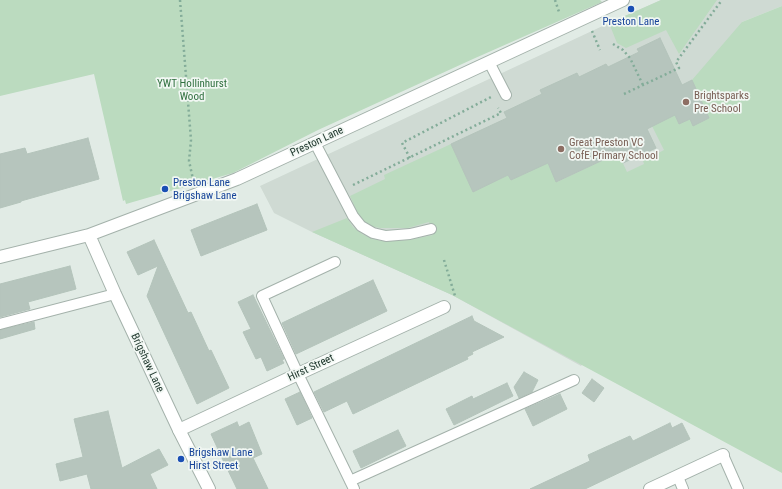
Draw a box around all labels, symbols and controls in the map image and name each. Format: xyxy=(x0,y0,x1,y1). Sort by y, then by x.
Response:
marker: Preston Lane xyxy=(626,4,636,14)
place label: Preston Lane xyxy=(602,15,660,29)
park label: YWT Hollinhurst Wood xyxy=(157,77,227,103)
place label: Brightsparks Pre School xyxy=(694,89,749,115)
marker: Brightsparks Pre School xyxy=(681,97,691,107)
street label: Preston Lane xyxy=(288,124,346,160)
place label: Great Preston VC CofE Primary School xyxy=(569,136,658,162)
marker: Great Preston VC CofE Primary School xyxy=(556,144,566,154)
place label: Preston Lane Brigshaw Lane xyxy=(173,176,237,202)
marker: Preston Lane Brigshaw Lane xyxy=(160,184,170,194)
street label: Brigshaw Lane xyxy=(128,331,166,395)
street label: Hirst Street xyxy=(286,352,336,384)
place label: Brigshaw Lane Hirst Street xyxy=(189,446,253,472)
marker: Brigshaw Lane Hirst Street xyxy=(176,454,186,464)

